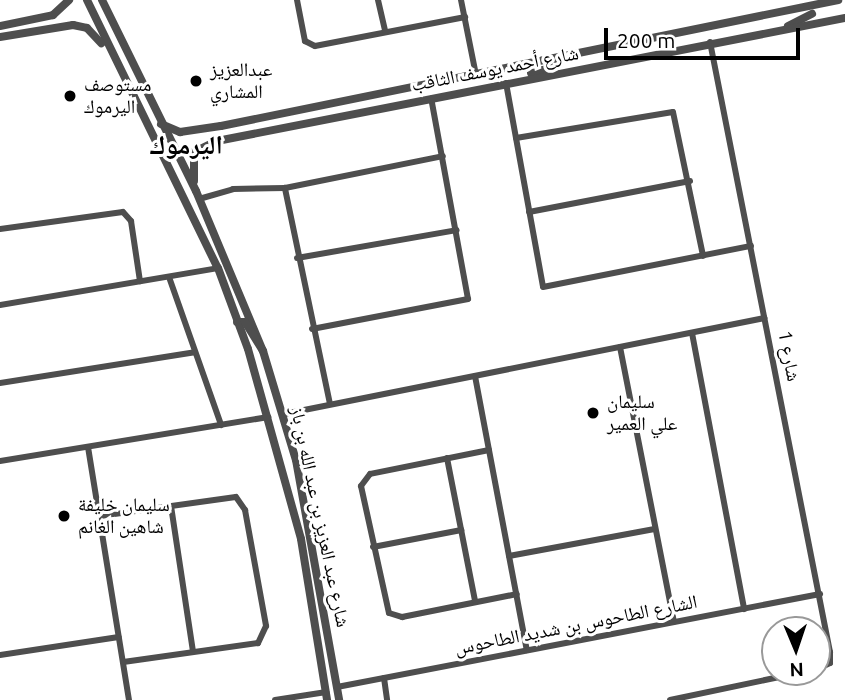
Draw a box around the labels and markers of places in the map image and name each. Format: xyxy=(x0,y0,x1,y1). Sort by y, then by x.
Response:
place label: عبدالعزيز المشاري xyxy=(210,59,272,103)
marker: عبدالعزيز المشاري xyxy=(188,73,204,89)
place label: مستوصف اليرموك xyxy=(84,74,151,118)
marker: مستوصف اليرموك xyxy=(62,88,78,104)
place label: سليمان علي العمير xyxy=(607,391,677,435)
marker: سليمان علي العمير xyxy=(585,405,601,421)
place label: سليمان خليفة شاهين الغانم xyxy=(78,494,170,538)
marker: سليمان خليفة شاهين الغانم xyxy=(56,508,72,524)

